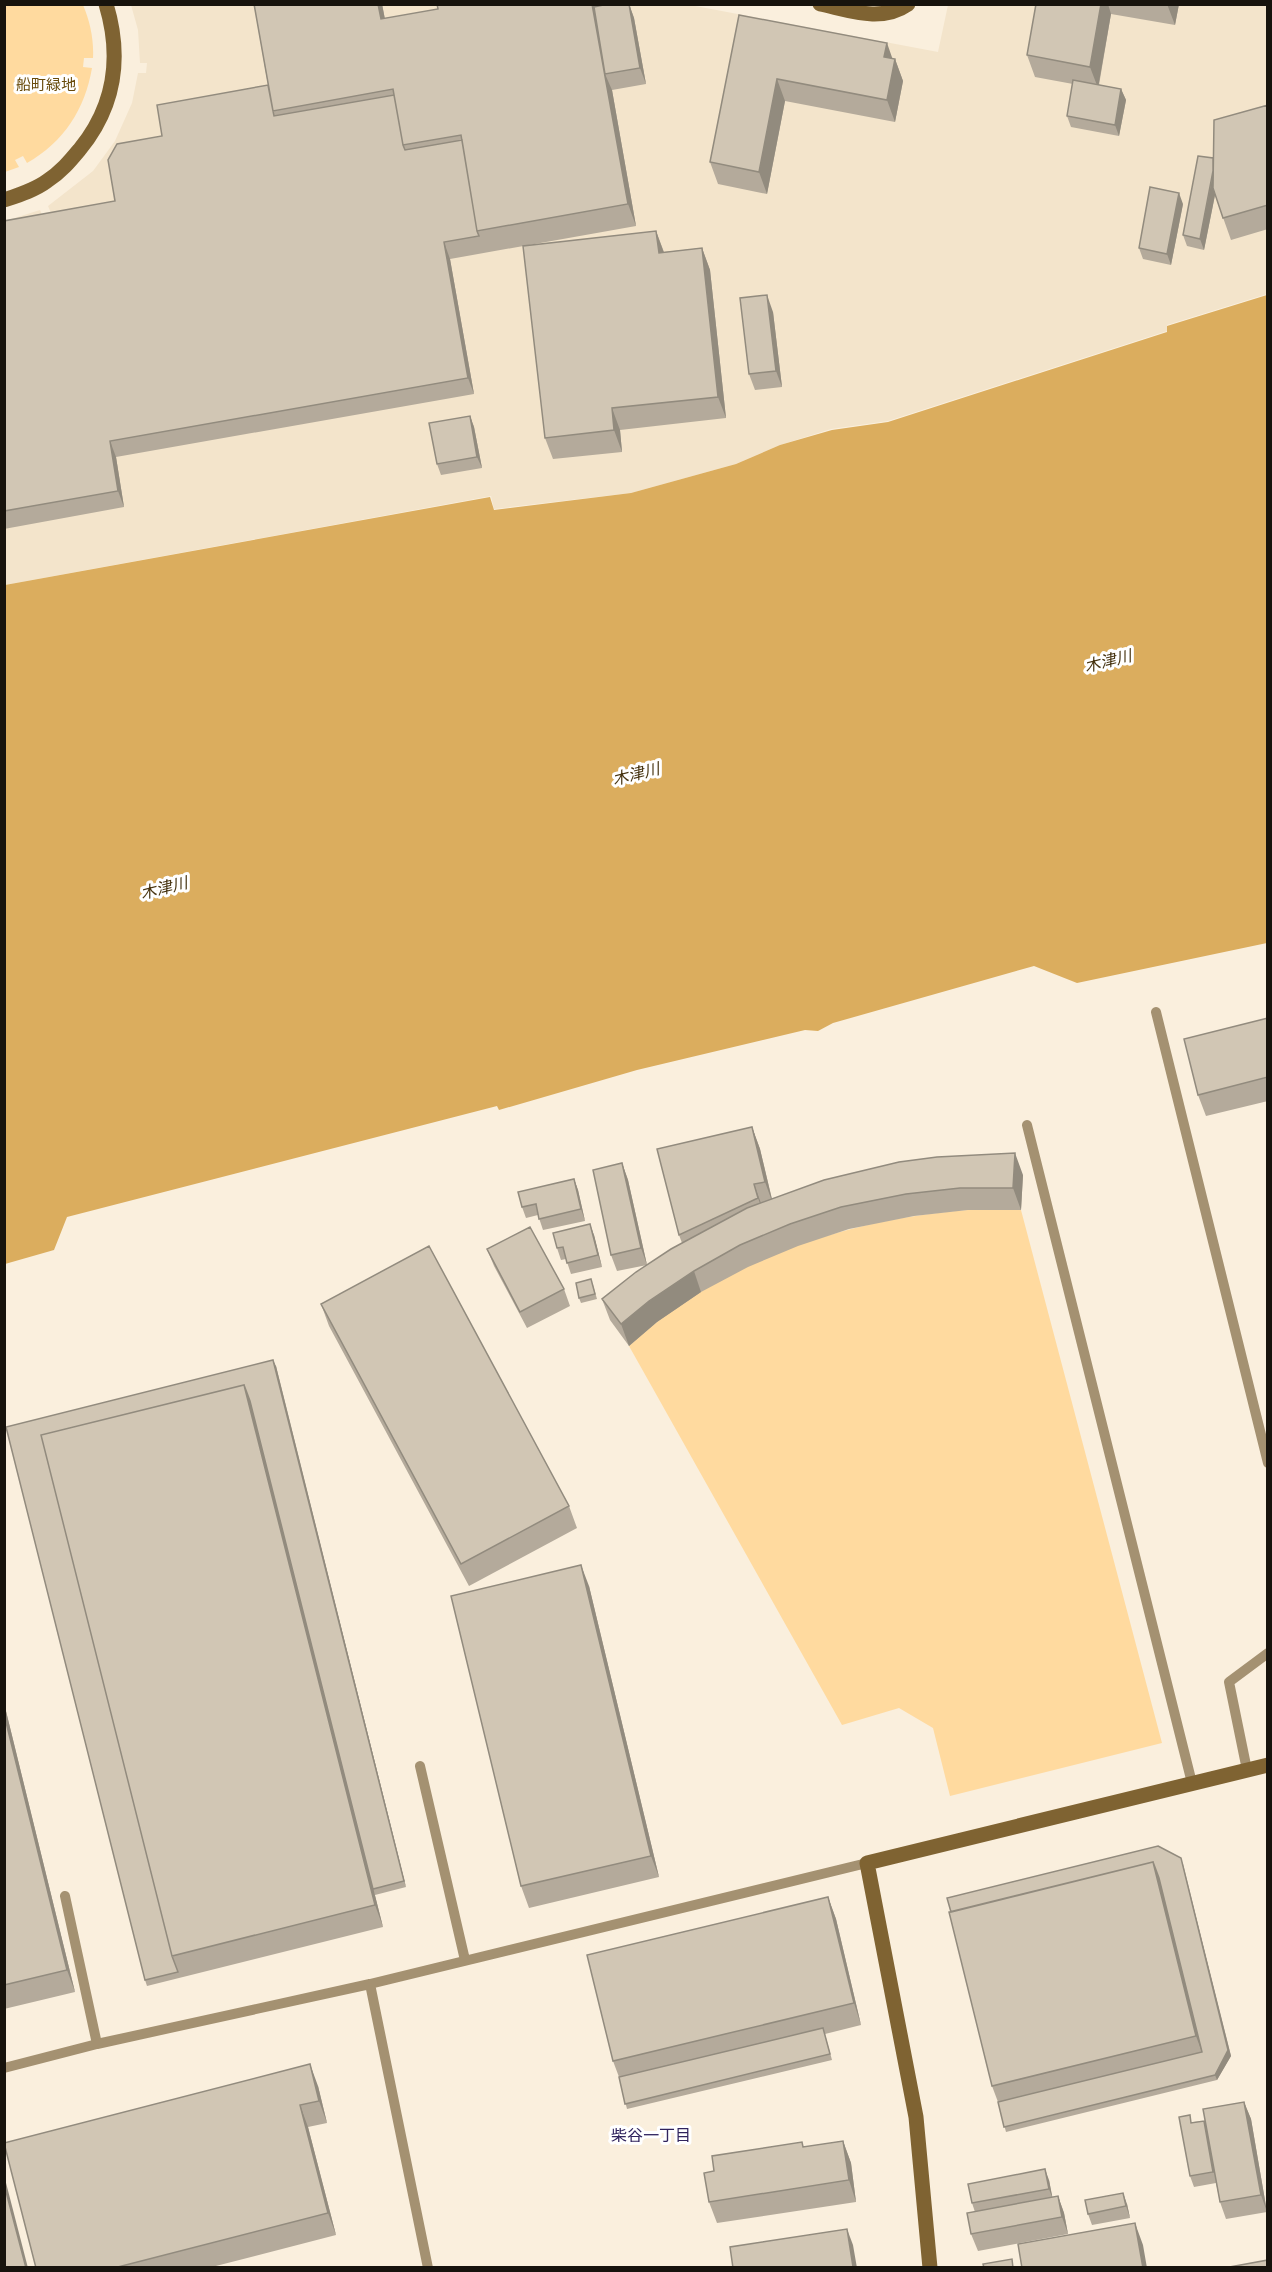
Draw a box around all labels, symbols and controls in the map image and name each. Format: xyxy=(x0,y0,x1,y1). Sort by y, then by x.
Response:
park label: 船町緑地 xyxy=(16,75,76,95)
water label: 木津川 xyxy=(1082,645,1136,677)
water label: 木津川 xyxy=(610,758,664,790)
water label: 木津川 xyxy=(138,872,192,904)
district label: 柴谷一丁目 xyxy=(611,2125,691,2146)

